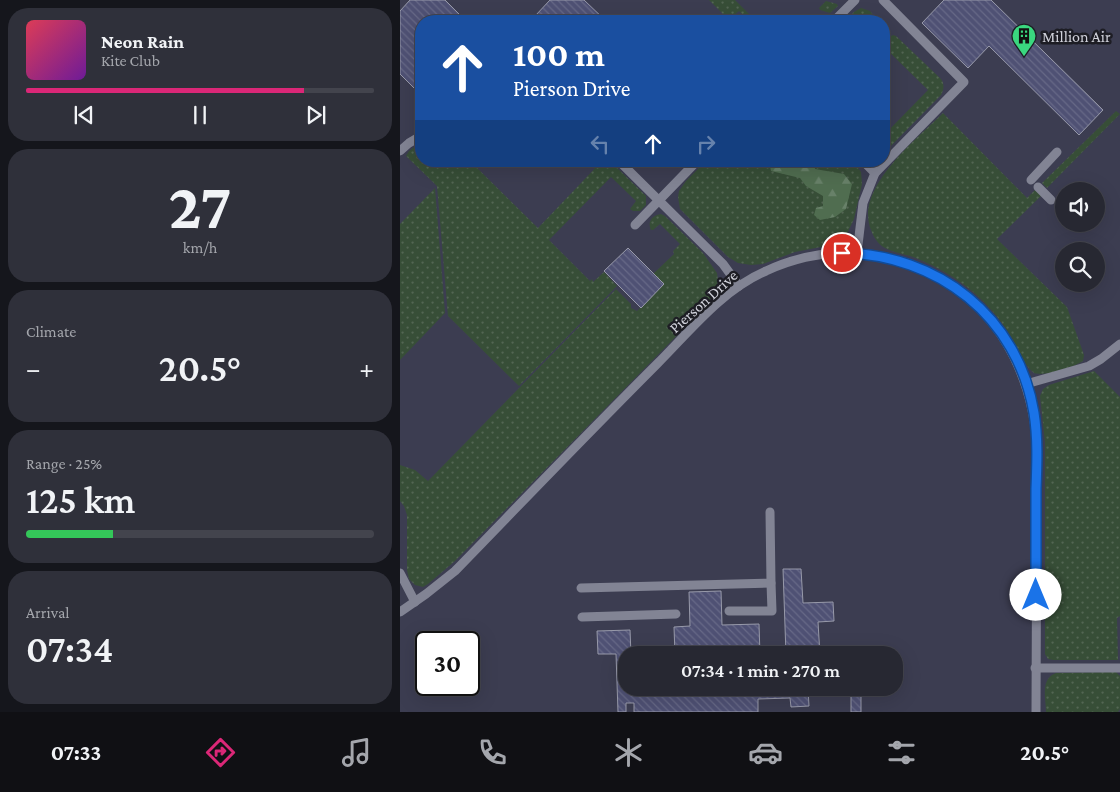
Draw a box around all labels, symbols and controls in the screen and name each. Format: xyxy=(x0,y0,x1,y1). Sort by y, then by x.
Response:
building icon: Million Air xyxy=(1011,23,1037,57)
place label: Million Air xyxy=(1042,28,1111,45)
text: Neon Rain xyxy=(101,31,184,52)
icon: ahead xyxy=(430,35,495,100)
text: 100 m xyxy=(513,35,605,74)
text: Kite Club xyxy=(101,52,160,69)
text: Pierson Drive xyxy=(513,76,630,101)
icon: previous xyxy=(70,101,98,129)
icon: pause xyxy=(186,101,214,129)
icon: next xyxy=(302,101,330,129)
icon: left xyxy=(586,130,614,158)
icon: ahead xyxy=(639,130,667,158)
icon: right xyxy=(692,130,720,158)
text: 27 xyxy=(168,170,232,242)
map controls xyxy=(1055,182,1105,292)
button: sound xyxy=(1055,182,1105,232)
pin xyxy=(821,232,863,274)
text: km/h xyxy=(183,239,217,256)
icon: arrive xyxy=(828,239,856,267)
button: search xyxy=(1055,242,1105,292)
street label: Pierson Drive xyxy=(666,266,741,336)
text: Climate xyxy=(26,323,76,340)
text: 20.5° xyxy=(159,347,241,389)
text: − xyxy=(26,353,41,384)
text: + xyxy=(359,353,374,384)
text: Range · 25% xyxy=(26,455,102,472)
text: 125 km xyxy=(26,479,135,521)
position arrow xyxy=(1009,568,1061,620)
text: Arrival xyxy=(26,604,70,621)
text: 07:34 xyxy=(26,628,113,670)
speed limit sign: 30 xyxy=(415,631,480,696)
text: 07:34 · 1 min · 270 m xyxy=(681,660,840,681)
icon: directions xyxy=(203,735,238,770)
icon: music xyxy=(339,735,374,770)
icon: phone xyxy=(475,735,510,770)
icon: climate xyxy=(611,735,646,770)
icon: car xyxy=(748,735,783,770)
icon: filters xyxy=(884,735,919,770)
text: 07:33 xyxy=(51,740,101,765)
text: 20.5° xyxy=(1020,740,1069,765)

